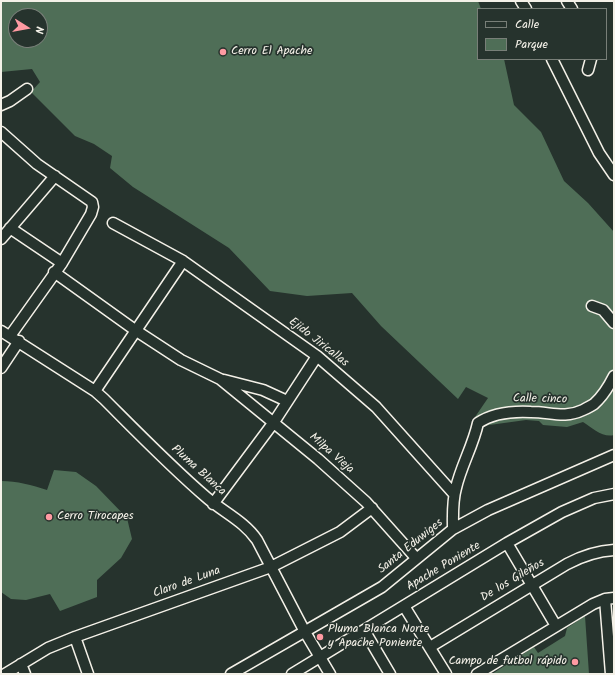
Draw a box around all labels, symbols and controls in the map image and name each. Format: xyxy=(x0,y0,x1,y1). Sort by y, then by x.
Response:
north arrow xyxy=(8,8,48,48)
legend xyxy=(477,8,607,60)
text: Calle xyxy=(515,15,539,34)
text: N xyxy=(29,25,48,35)
text: Parque xyxy=(515,35,548,54)
place label: Cerro El Apache xyxy=(231,45,312,59)
marker: Cerro El Apache xyxy=(218,47,228,57)
street label: Ejido Jiricallas xyxy=(285,315,351,371)
street label: Calle cinco xyxy=(513,392,567,408)
street label: Milpa Vieja xyxy=(306,431,356,477)
street label: Pluma Blanca xyxy=(168,443,228,499)
place label: Cerro Tirocapes xyxy=(57,510,134,524)
marker: Cerro Tirocapes xyxy=(44,512,54,522)
street label: Santa Eduwiges xyxy=(376,516,446,578)
street label: Apache Poniente xyxy=(404,539,484,595)
street label: De los Gileños xyxy=(479,556,547,606)
street label: Claro de Luna xyxy=(151,564,223,602)
place label: Pluma Blanca Norte y Apache Poniente xyxy=(328,623,429,651)
marker: Pluma Blanca Norte y Apache Poniente xyxy=(315,632,325,642)
place label: Campo de futbol rápido xyxy=(448,655,567,669)
marker: Campo de futbol rápido xyxy=(570,657,580,667)

